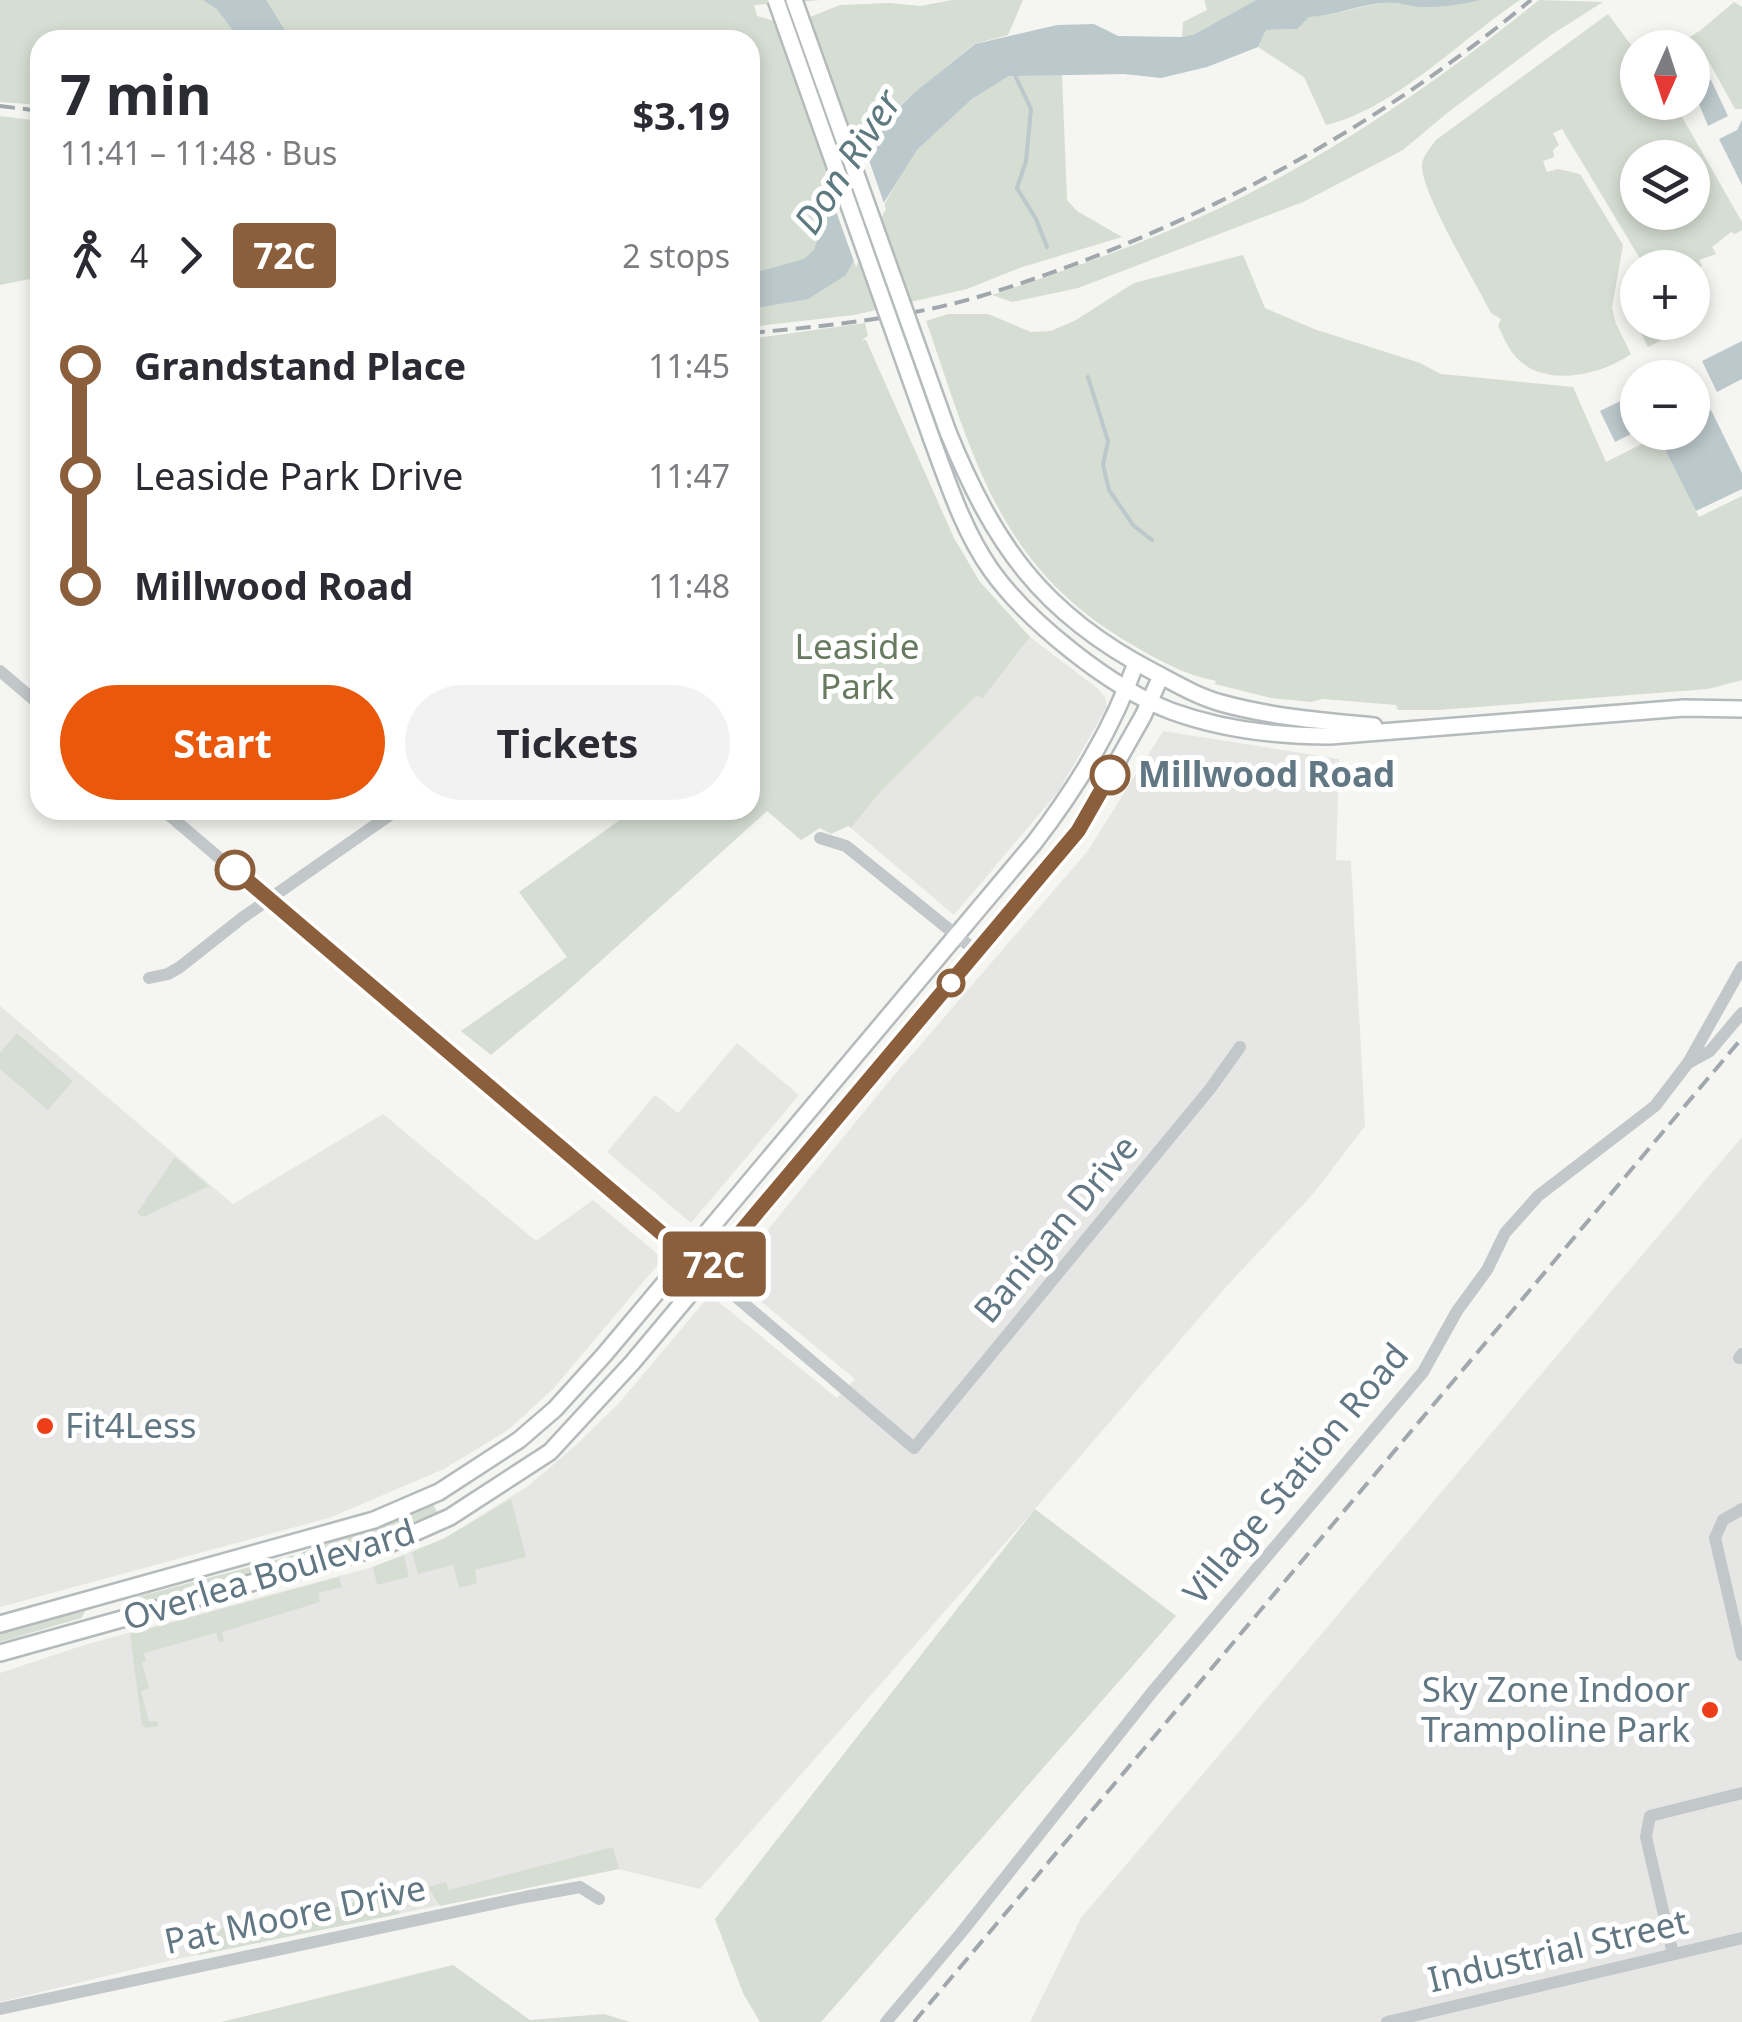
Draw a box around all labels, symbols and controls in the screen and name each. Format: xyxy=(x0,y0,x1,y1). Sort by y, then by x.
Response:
north arrow xyxy=(1620,30,1710,120)
map controls xyxy=(1620,30,1710,450)
text: 7 min xyxy=(60,56,212,131)
water label: Don River xyxy=(780,77,913,243)
text: $3.19 xyxy=(632,89,730,141)
text: 11:41 – 11:48 · Bus xyxy=(60,131,337,174)
button: layers xyxy=(1620,140,1710,230)
icon: walk xyxy=(60,228,115,283)
icon: forward xyxy=(163,228,218,283)
text: 72C xyxy=(253,232,316,279)
text: 4 xyxy=(130,234,148,277)
text: 2 stops xyxy=(622,234,730,277)
button: + xyxy=(1620,250,1710,340)
text: Grandstand Place xyxy=(134,339,466,391)
text: 11:45 xyxy=(648,344,730,387)
button: − xyxy=(1620,360,1710,450)
text: Leaside Park Drive xyxy=(134,449,464,501)
text: 11:47 xyxy=(648,454,730,497)
text: Millwood Road xyxy=(134,559,413,611)
text: 11:48 xyxy=(648,564,730,607)
park label: Leaside Park xyxy=(795,622,919,709)
button: Start xyxy=(60,685,385,800)
button: Tickets xyxy=(405,685,730,800)
place label: Millwood Road xyxy=(1138,750,1395,797)
marker: Millwood Road xyxy=(1091,756,1129,794)
unlabelled marker xyxy=(216,851,254,889)
unlabelled marker xyxy=(938,970,964,996)
street label: Banigan Drive xyxy=(962,1124,1147,1332)
line badge: 72C xyxy=(656,1232,772,1296)
text: 72C xyxy=(683,1241,745,1288)
street label: Village Station Road xyxy=(1172,1333,1418,1613)
place label: Fit4Less xyxy=(65,1401,196,1448)
marker: Fit4Less xyxy=(34,1415,56,1437)
street label: Overlea Boulevard xyxy=(117,1507,420,1640)
place label: Sky Zone Indoor Trampoline Park xyxy=(1421,1665,1690,1752)
marker: Sky Zone Indoor Trampoline Park xyxy=(1699,1699,1721,1721)
street label: Pat Moore Drive xyxy=(160,1863,430,1964)
street label: Industrial Street xyxy=(1423,1897,1692,2002)

